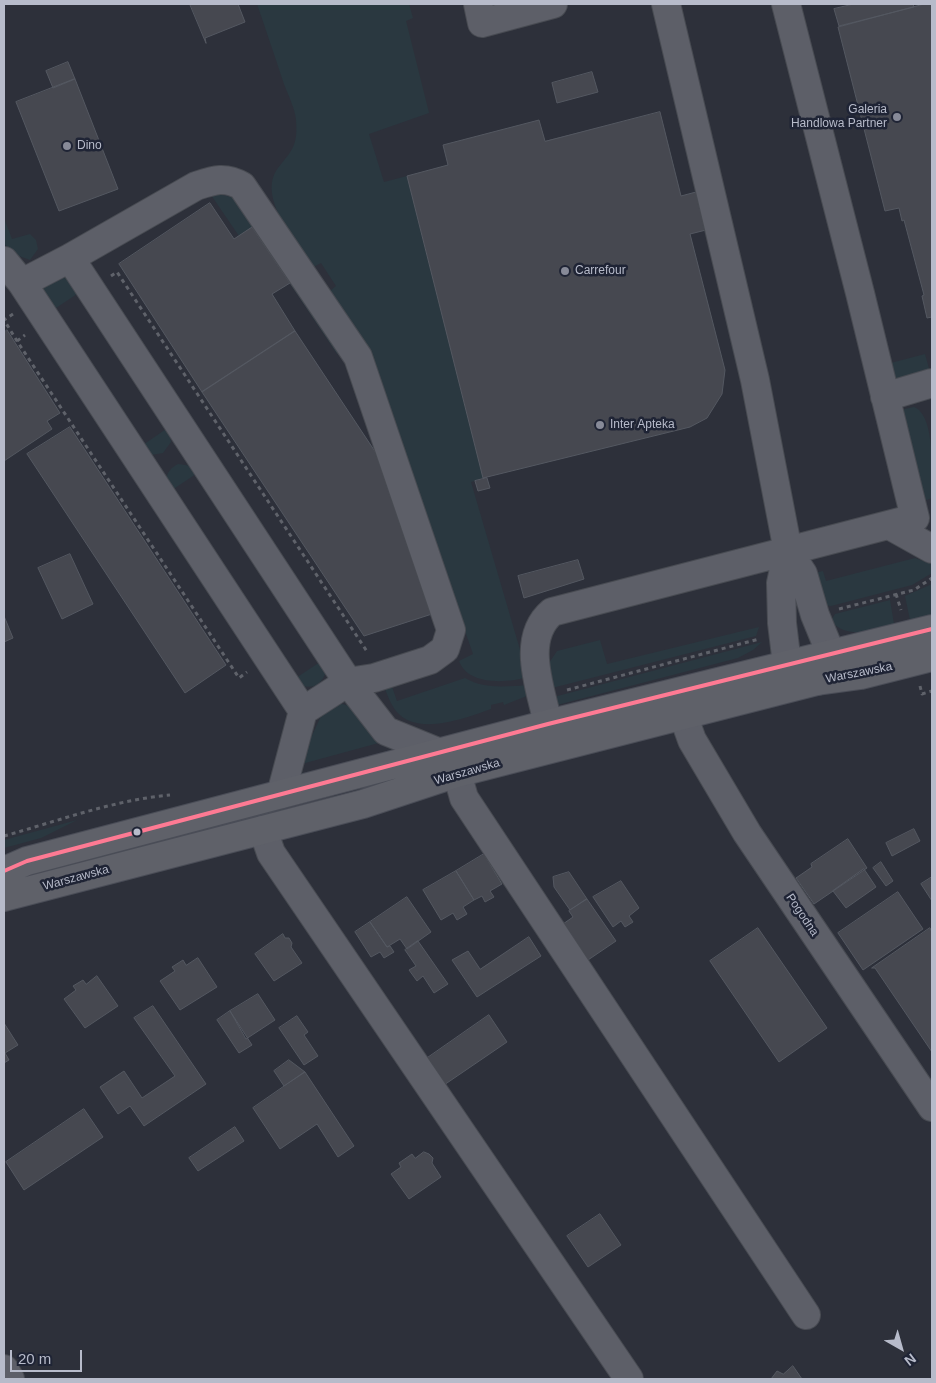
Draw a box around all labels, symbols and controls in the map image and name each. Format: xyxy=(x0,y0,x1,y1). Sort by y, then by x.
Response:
place label: Galeria Handlowa Partner xyxy=(791,103,887,131)
marker: Galeria Handlowa Partner xyxy=(891,111,903,123)
place label: Dino xyxy=(77,139,102,153)
marker: Dino xyxy=(61,140,73,152)
place label: Carrefour xyxy=(575,264,626,278)
marker: Carrefour xyxy=(559,265,571,277)
place label: Inter Apteka xyxy=(610,418,675,432)
marker: Inter Apteka xyxy=(594,419,606,431)
street label: Warszawska xyxy=(824,659,894,687)
street label: Warszawska xyxy=(433,756,501,788)
unlabelled marker xyxy=(132,827,142,837)
street label: Warszawska xyxy=(42,862,110,894)
street label: Pogodna xyxy=(783,891,821,939)
north arrow xyxy=(876,1323,926,1373)
scale bar xyxy=(12,1340,85,1372)
text: 20 m xyxy=(18,1350,51,1367)
text: N xyxy=(901,1350,919,1369)

